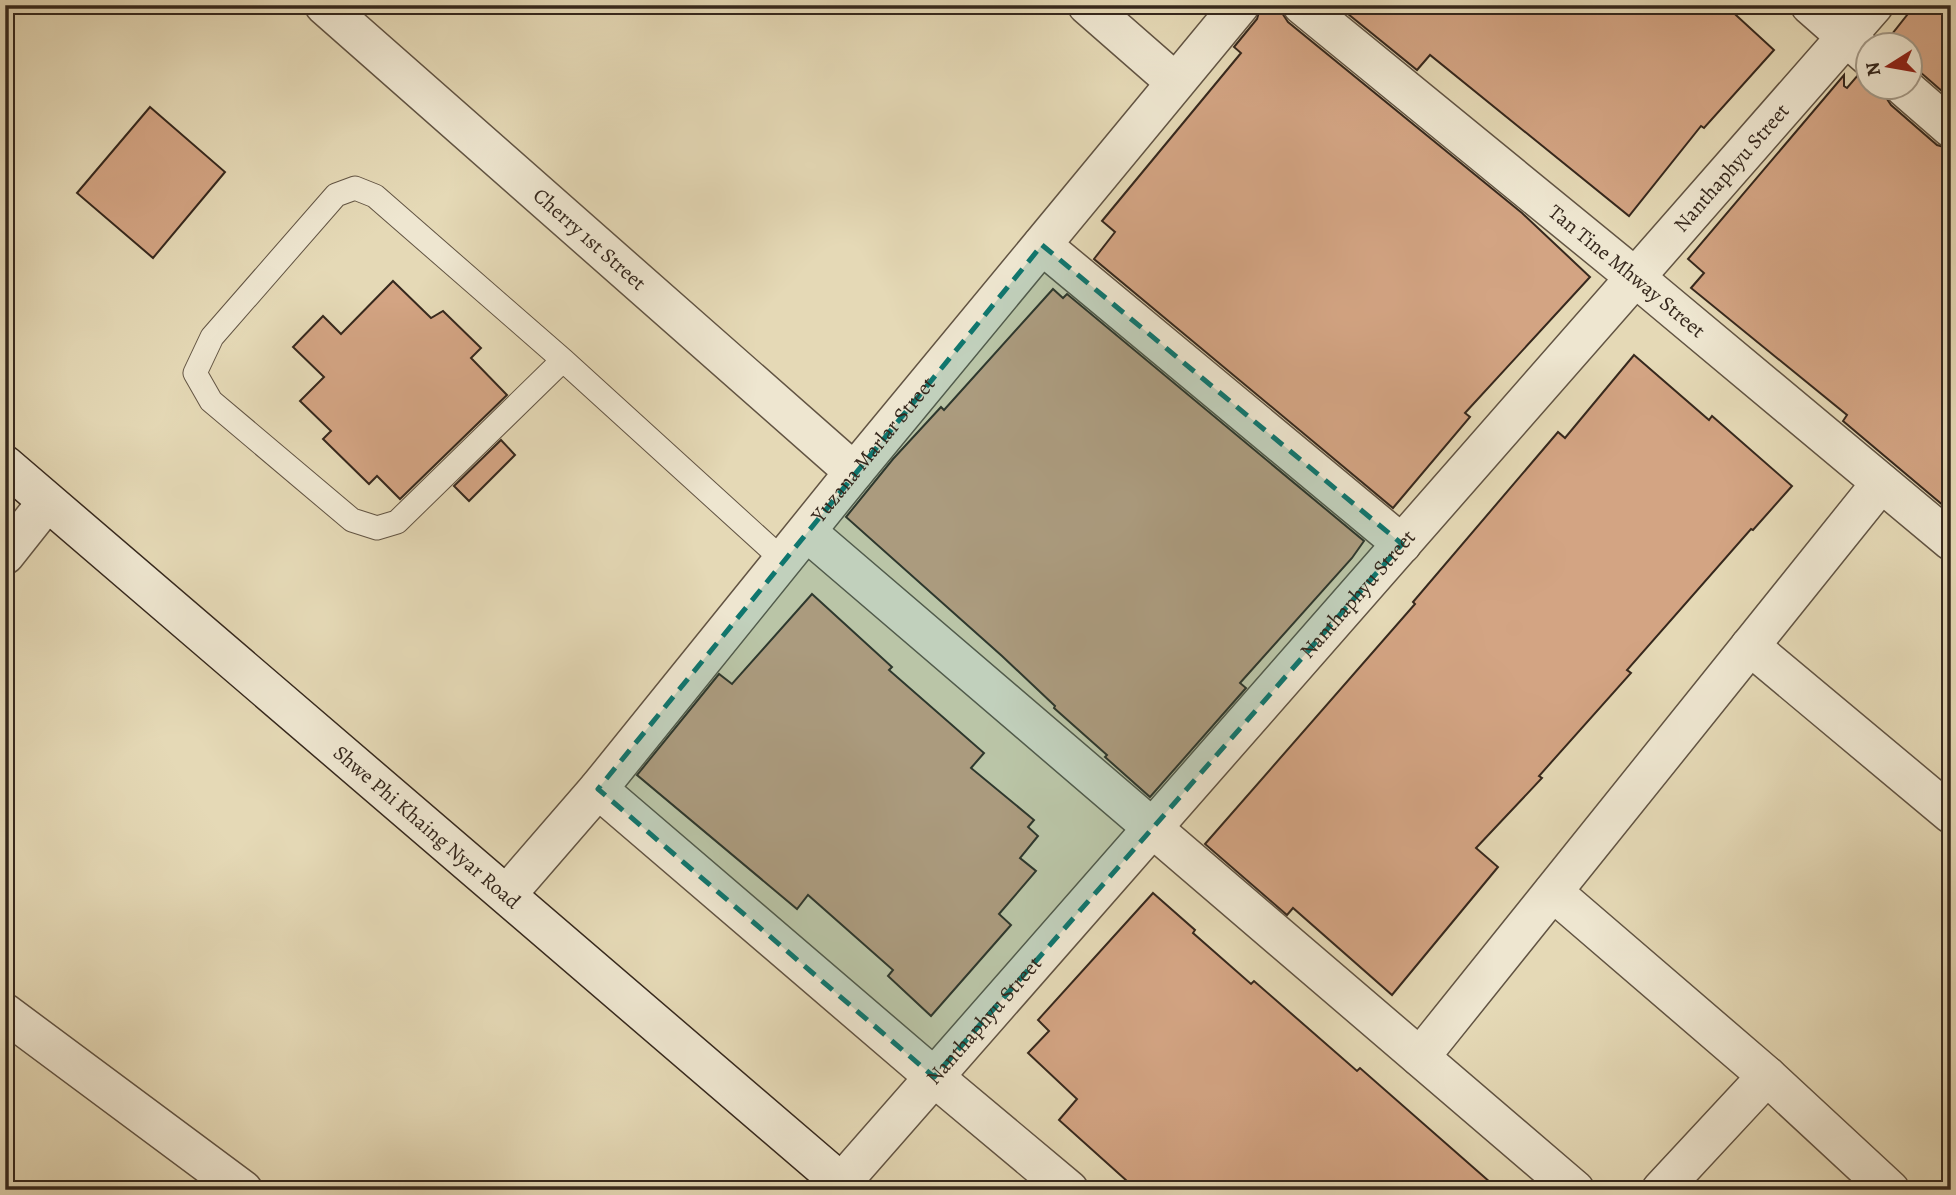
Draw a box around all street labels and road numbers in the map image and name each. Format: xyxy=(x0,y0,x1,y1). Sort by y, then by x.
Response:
street label: Nanthaphyu Street xyxy=(1667,97,1795,238)
street label: Cherry 1st Street xyxy=(527,182,652,297)
street label: Tan Tine Mhway Street xyxy=(1543,198,1711,344)
street label: Yuzana Marlar Street xyxy=(804,370,941,529)
street label: Nanthaphyu Street xyxy=(1293,524,1422,664)
street label: Shwe Phi Khaing Nyar Road xyxy=(327,739,527,916)
street label: Nanthaphyu Street xyxy=(920,950,1048,1091)

